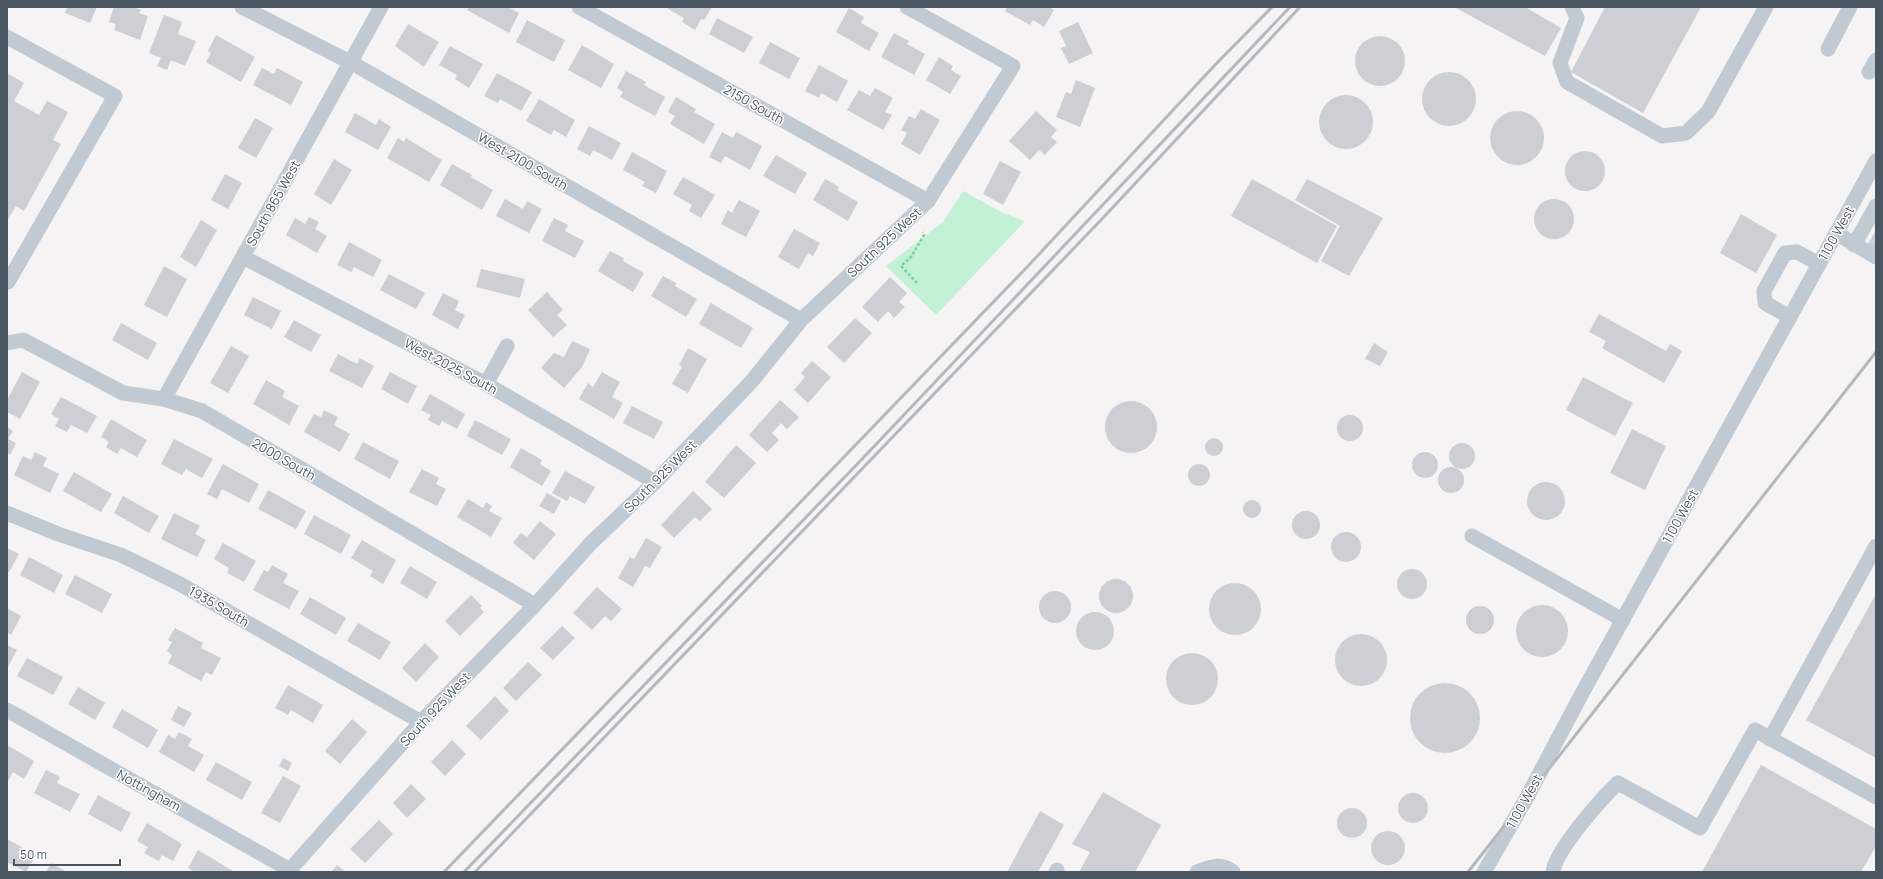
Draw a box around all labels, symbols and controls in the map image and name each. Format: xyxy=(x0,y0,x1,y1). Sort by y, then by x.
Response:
street label: 2150 South xyxy=(720,80,788,128)
street label: West 2100 South xyxy=(475,128,571,194)
street label: South 865 West xyxy=(242,157,304,249)
street label: South 925 West xyxy=(843,203,925,281)
street label: 1100 West xyxy=(1814,203,1858,263)
street label: West 2025 South xyxy=(401,334,501,398)
street label: 2000 South xyxy=(249,434,319,484)
street label: South 925 West xyxy=(620,436,700,516)
street label: 1100 West xyxy=(1658,486,1702,546)
street label: 1935 South xyxy=(186,582,252,630)
street label: South 925 West xyxy=(396,668,474,750)
street label: Nottingham xyxy=(114,765,184,815)
street label: 1100 West xyxy=(1502,771,1546,831)
scale bar xyxy=(14,841,120,867)
text: 50 m xyxy=(20,846,47,863)

